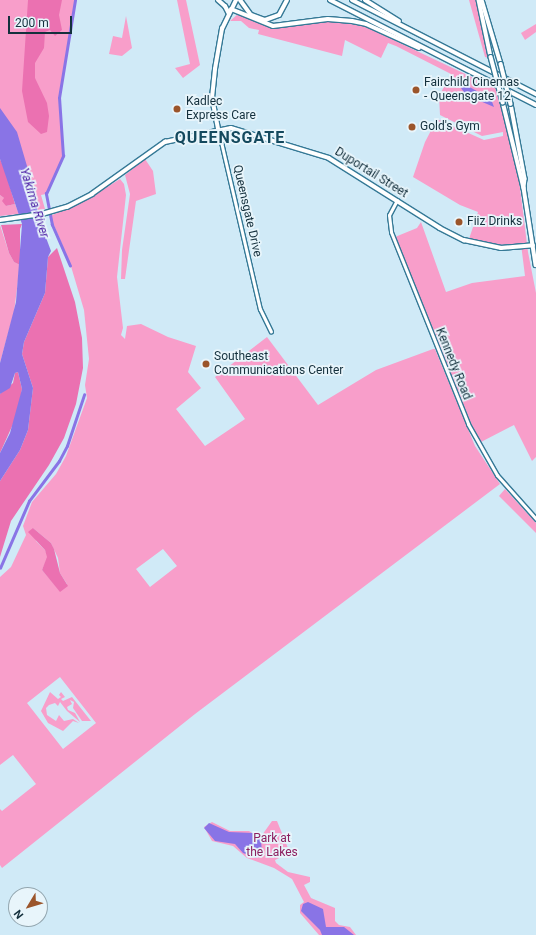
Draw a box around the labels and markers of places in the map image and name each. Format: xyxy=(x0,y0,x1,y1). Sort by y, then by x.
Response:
place label: Fairchild Cinemas - Queensgate 12 xyxy=(424,76,519,104)
marker: Fairchild Cinemas - Queensgate 12 xyxy=(411,85,421,95)
place label: Kadlec Express Care xyxy=(186,95,256,123)
marker: Kadlec Express Care xyxy=(171,103,183,115)
place label: Gold's Gym xyxy=(420,120,480,134)
marker: Gold's Gym xyxy=(407,122,417,132)
place label: Fiiz Drinks xyxy=(467,215,522,229)
marker: Fiiz Drinks xyxy=(454,217,464,227)
place label: Southeast Communications Center xyxy=(214,350,343,378)
marker: Southeast Communications Center xyxy=(201,359,211,369)

